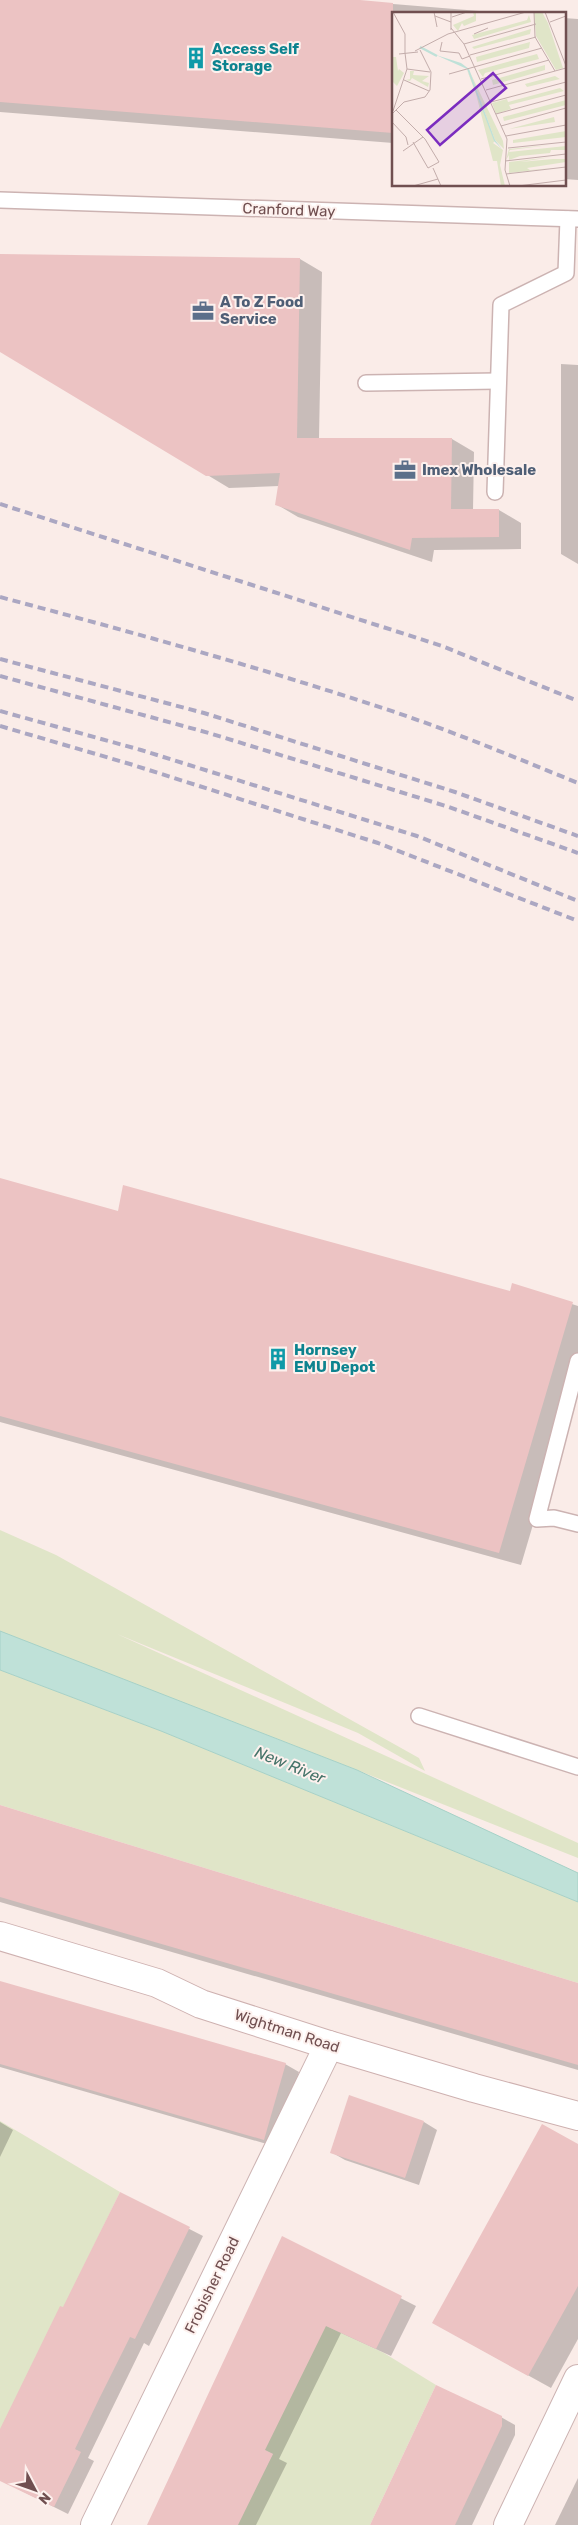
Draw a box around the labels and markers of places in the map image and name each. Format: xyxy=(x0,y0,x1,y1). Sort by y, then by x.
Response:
place label: Access Self Storage xyxy=(212,40,299,75)
building icon: Access Self Storage xyxy=(183,45,209,71)
place label: A To Z Food Service xyxy=(220,293,304,328)
office icon: A To Z Food Service xyxy=(190,298,216,324)
office icon: Imex Wholesale xyxy=(392,457,418,483)
place label: Imex Wholesale xyxy=(422,461,536,479)
place label: Hornsey EMU Depot xyxy=(294,1341,375,1376)
building icon: Hornsey EMU Depot xyxy=(265,1346,291,1372)

